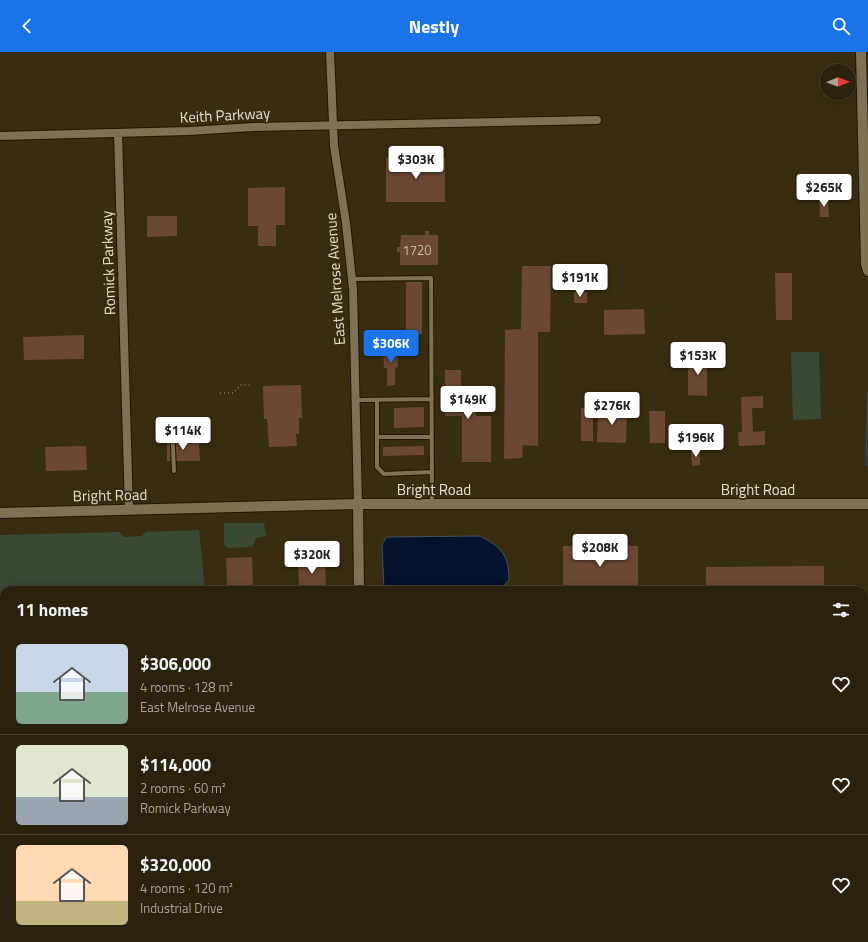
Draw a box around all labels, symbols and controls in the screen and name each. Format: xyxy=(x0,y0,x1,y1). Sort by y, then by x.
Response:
text: Nestly xyxy=(409,13,459,40)
icon: back xyxy=(16,15,38,37)
icon: search xyxy=(830,15,852,37)
north arrow xyxy=(820,64,856,100)
map controls xyxy=(820,64,856,100)
street label: Keith Parkway xyxy=(179,101,271,129)
pin: $303K xyxy=(388,146,444,180)
text: $303K xyxy=(398,149,434,169)
pin: $265K xyxy=(796,174,852,208)
text: $265K xyxy=(806,177,842,197)
street label: Romick Parkway xyxy=(95,210,121,316)
street label: East Melrose Avenue xyxy=(319,212,351,346)
house number: 1720 xyxy=(402,240,432,260)
pin: $191K xyxy=(552,264,608,298)
text: $191K xyxy=(562,267,598,287)
pin: $306K xyxy=(363,330,419,364)
text: $306K xyxy=(373,333,409,353)
pin: $153K xyxy=(670,342,726,376)
text: $153K xyxy=(680,345,716,365)
pin: $149K xyxy=(440,386,496,420)
text: $149K xyxy=(450,389,486,409)
pin: $276K xyxy=(584,392,640,426)
text: $276K xyxy=(594,395,630,415)
pin: $114K xyxy=(155,417,211,451)
text: $114K xyxy=(165,420,201,440)
pin: $196K xyxy=(668,424,724,458)
text: $196K xyxy=(678,427,714,447)
street label: Bright Road xyxy=(397,478,471,501)
street label: Bright Road xyxy=(721,478,795,501)
street label: Bright Road xyxy=(73,483,147,507)
pin: $208K xyxy=(572,534,628,568)
text: $208K xyxy=(582,537,618,557)
pin: $320K xyxy=(284,541,340,575)
text: $320K xyxy=(294,544,330,564)
text: 11 homes xyxy=(16,597,88,623)
icon: filters xyxy=(830,599,852,621)
text: $306,000 xyxy=(140,651,211,677)
icon: home xyxy=(48,660,96,708)
icon: heart xyxy=(830,673,852,695)
text: 4 rooms · 128 m² xyxy=(140,677,233,697)
text: East Melrose Avenue xyxy=(140,697,255,717)
text: $114,000 xyxy=(140,752,211,778)
icon: home xyxy=(48,761,96,809)
icon: heart xyxy=(830,774,852,796)
text: 2 rooms · 60 m² xyxy=(140,778,226,798)
text: Romick Parkway xyxy=(140,798,231,818)
text: $320,000 xyxy=(140,852,211,878)
icon: home xyxy=(48,861,96,909)
icon: heart xyxy=(830,874,852,896)
text: 4 rooms · 120 m² xyxy=(140,878,233,898)
text: Industrial Drive xyxy=(140,898,223,918)

